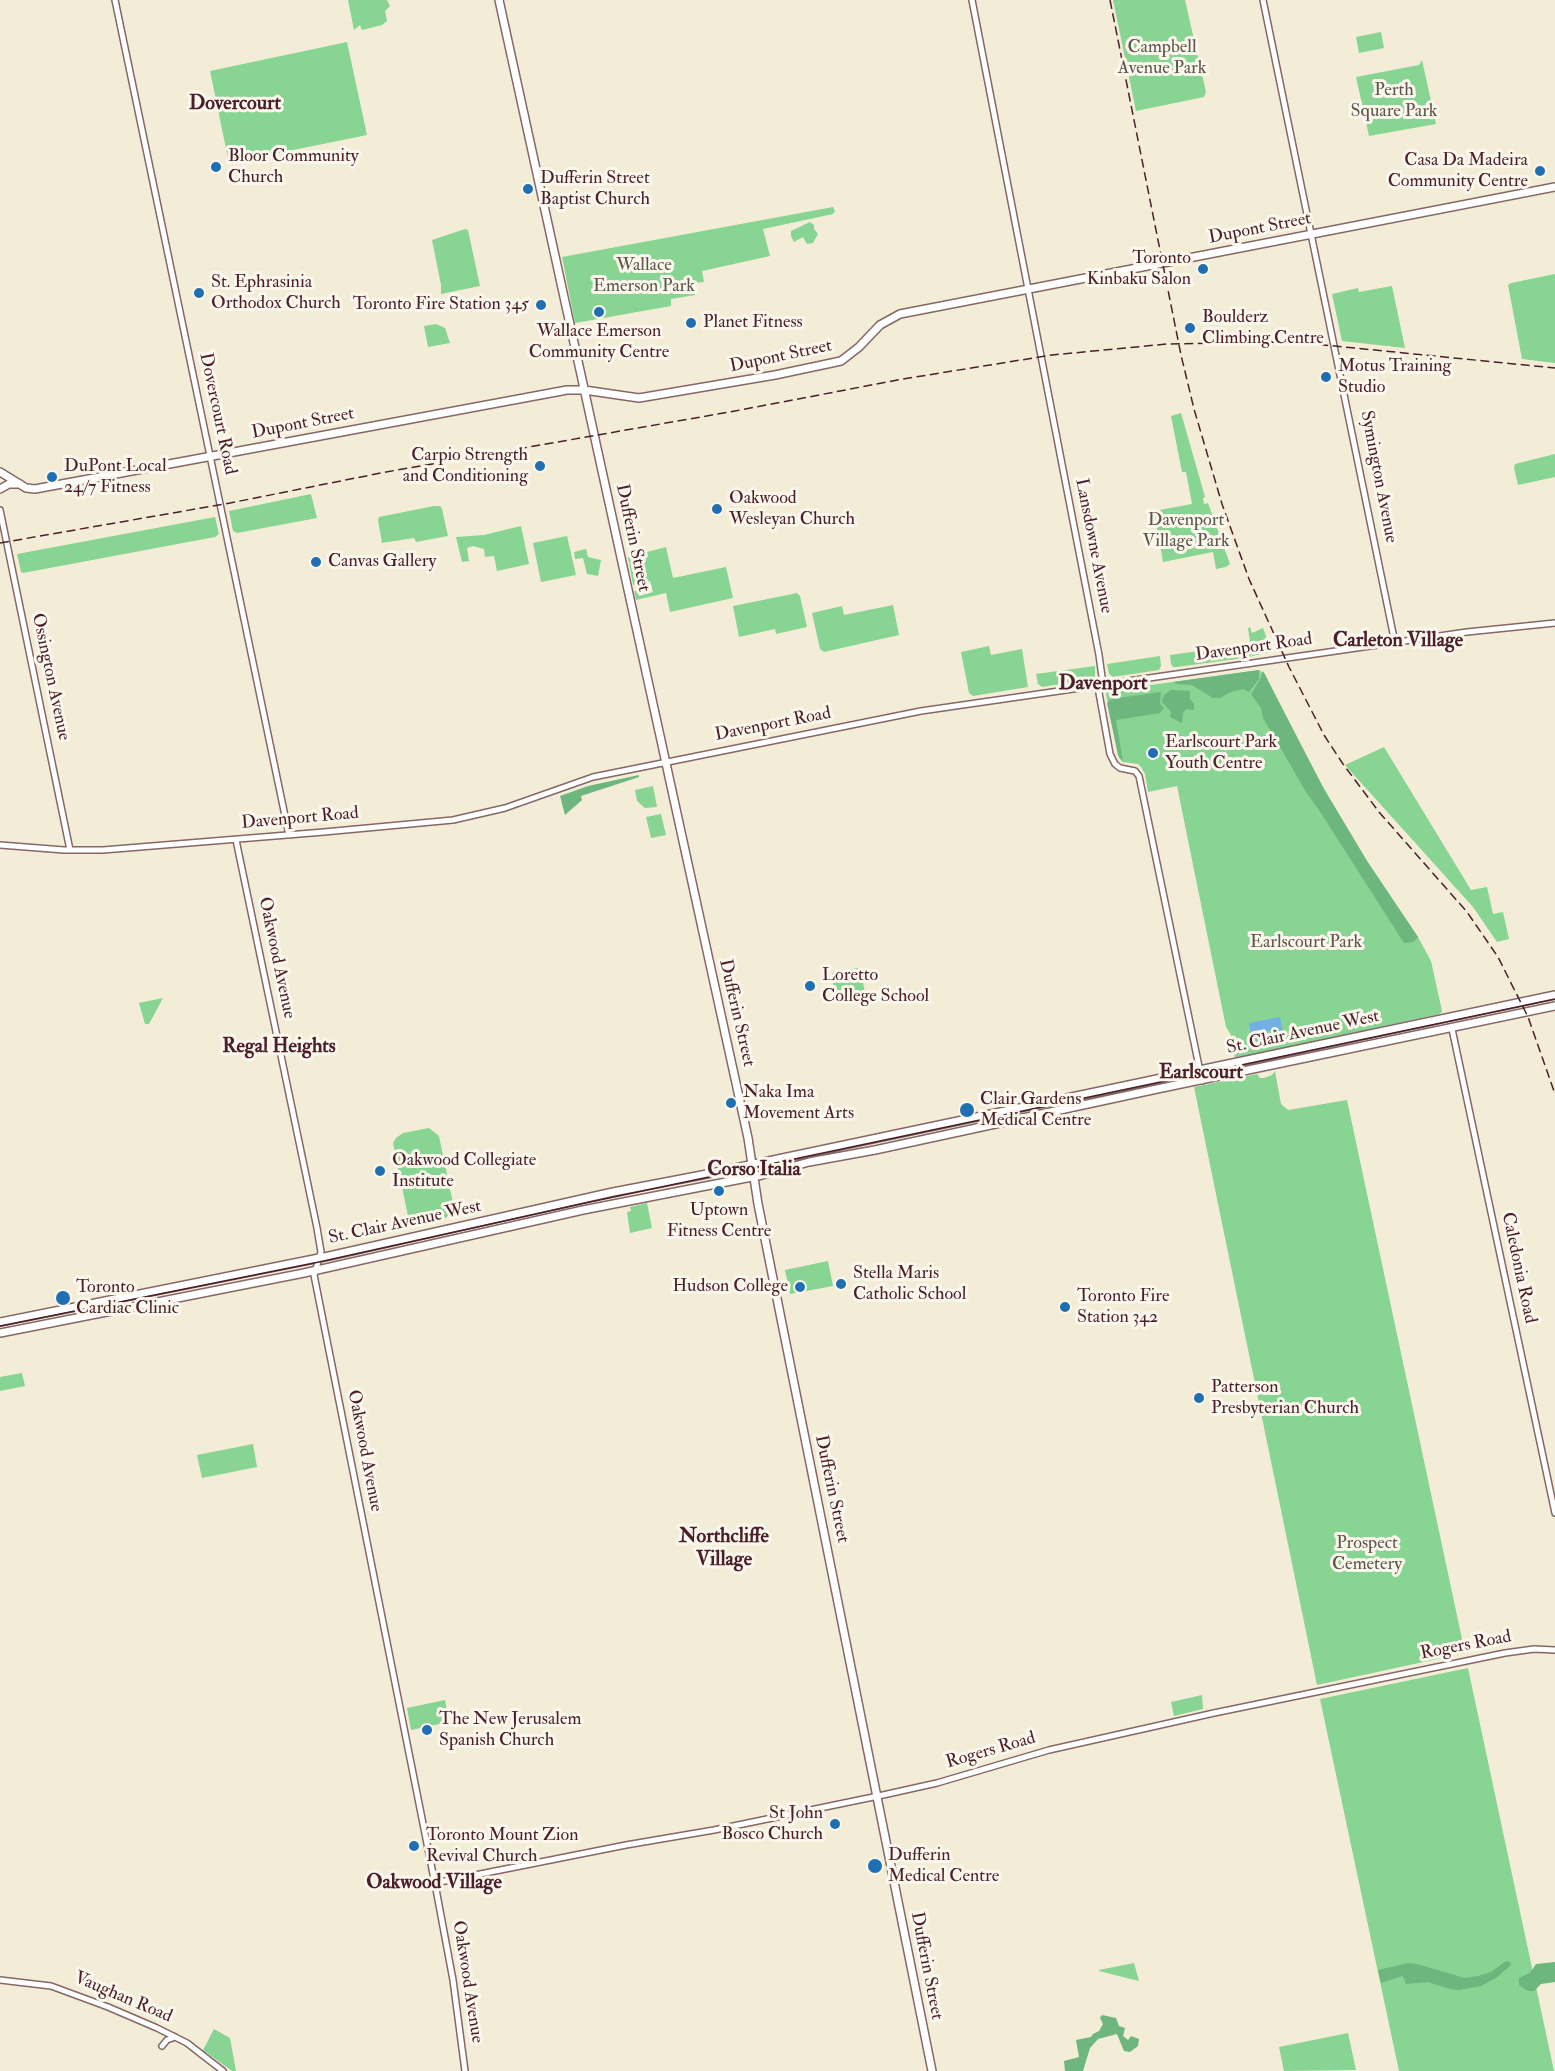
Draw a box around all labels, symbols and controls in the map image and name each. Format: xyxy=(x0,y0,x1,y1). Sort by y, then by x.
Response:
park label: Campbell Avenue Park xyxy=(1118,37,1206,80)
park label: Perth Square Park xyxy=(1351,80,1437,122)
district label: Dovercourt xyxy=(189,93,281,117)
place label: Bloor Community Church xyxy=(228,146,359,188)
place label: Casa Da Madeira Community Centre xyxy=(1388,150,1528,192)
marker: Bloor Community Church xyxy=(209,160,223,174)
marker: Casa Da Madeira Community Centre xyxy=(1533,164,1547,178)
place label: Dufferin Street Baptist Church xyxy=(540,168,650,210)
marker: Dufferin Street Baptist Church xyxy=(521,182,535,196)
street label: Dupont Street xyxy=(1207,208,1313,250)
place label: Toronto Kinbaku Salon xyxy=(1087,248,1191,290)
park label: Wallace Emerson Park xyxy=(593,255,695,298)
marker: Toronto Kinbaku Salon xyxy=(1196,262,1210,276)
place label: St. Ephrasinia Orthodox Church xyxy=(211,272,341,314)
marker: St. Ephrasinia Orthodox Church xyxy=(192,286,206,300)
place label: Toronto Fire Station 345 xyxy=(353,294,529,316)
marker: Toronto Fire Station 345 xyxy=(534,298,548,312)
marker: Wallace Emerson Community Centre xyxy=(592,305,606,319)
place label: Boulderz Climbing Centre xyxy=(1202,307,1324,350)
place label: Planet Fitness xyxy=(703,312,803,334)
marker: Planet Fitness xyxy=(684,316,698,330)
place label: Wallace Emerson Community Centre xyxy=(529,321,669,364)
marker: Boulderz Climbing Centre xyxy=(1183,321,1197,335)
street label: Dupont Street xyxy=(728,336,834,378)
street label: Dovercourt Road xyxy=(194,351,240,477)
place label: Motus Training Studio xyxy=(1338,356,1451,398)
marker: Motus Training Studio xyxy=(1319,370,1333,384)
street label: Dupont Street xyxy=(250,403,356,445)
street label: Symington Avenue xyxy=(1355,409,1401,545)
place label: Carpio Strength and Conditioning xyxy=(403,445,528,488)
place label: DuPont Local 24/7 Fitness xyxy=(64,456,167,498)
marker: Carpio Strength and Conditioning xyxy=(533,459,547,473)
marker: DuPont Local 24/7 Fitness xyxy=(45,470,59,484)
street label: Lansdowne Avenue xyxy=(1069,477,1117,615)
street label: Dufferin Street xyxy=(610,482,654,594)
place label: Oakwood Wesleyan Church xyxy=(729,488,855,530)
marker: Oakwood Wesleyan Church xyxy=(710,502,724,516)
park label: Davenport Village Park xyxy=(1142,510,1230,552)
place label: Canvas Gallery xyxy=(328,551,436,573)
marker: Canvas Gallery xyxy=(309,555,323,569)
street label: Ossington Avenue xyxy=(26,611,74,743)
street label: Davenport Road xyxy=(1194,629,1314,667)
district label: Carleton Village xyxy=(1333,630,1463,654)
district label: Davenport xyxy=(1058,671,1148,697)
street label: Davenport Road xyxy=(713,703,833,747)
place label: Earlscourt Park Youth Centre xyxy=(1165,732,1277,774)
marker: Earlscourt Park Youth Centre xyxy=(1146,746,1160,760)
street label: Davenport Road xyxy=(240,803,360,835)
street label: Oakwood Avenue xyxy=(253,895,299,1021)
park label: Earlscourt Park xyxy=(1250,932,1362,954)
street label: Dufferin Street xyxy=(713,957,759,1069)
place label: Loretto College School xyxy=(822,965,929,1008)
marker: Loretto College School xyxy=(803,979,817,993)
street label: St. Clair Avenue West xyxy=(1225,1006,1381,1060)
district label: Regal Heights xyxy=(222,1036,336,1060)
district label: Earlscourt xyxy=(1159,1062,1243,1086)
place label: Naka Ima Movement Arts xyxy=(743,1082,854,1124)
place label: Clair Gardens Medical Centre xyxy=(980,1089,1091,1132)
marker: Naka Ima Movement Arts xyxy=(724,1096,738,1110)
marker: Clair Gardens Medical Centre xyxy=(958,1101,976,1119)
place label: Oakwood Collegiate Institute xyxy=(392,1150,536,1192)
district label: Corso Italia xyxy=(707,1159,801,1183)
marker: Oakwood Collegiate Institute xyxy=(373,1164,387,1178)
marker: Uptown Fitness Centre xyxy=(712,1184,726,1198)
street label: St. Clair Avenue West xyxy=(327,1196,483,1250)
place label: Uptown Fitness Centre xyxy=(667,1200,771,1242)
street label: Caledonia Road xyxy=(1496,1210,1540,1326)
place label: Stella Maris Catholic School xyxy=(853,1263,966,1306)
place label: Hudson College xyxy=(673,1276,788,1298)
place label: Toronto Cardiac Clinic xyxy=(76,1277,179,1320)
marker: Stella Maris Catholic School xyxy=(834,1277,848,1291)
marker: Hudson College xyxy=(793,1280,807,1294)
place label: Toronto Fire Station 342 xyxy=(1077,1286,1170,1328)
marker: Toronto Cardiac Clinic xyxy=(54,1289,72,1307)
marker: Toronto Fire Station 342 xyxy=(1058,1300,1072,1314)
place label: Patterson Presbyterian Church xyxy=(1211,1377,1359,1420)
street label: Oakwood Avenue xyxy=(342,1388,386,1514)
marker: Patterson Presbyterian Church xyxy=(1192,1391,1206,1405)
street label: Dufferin Street xyxy=(809,1433,853,1545)
district label: Northcliffe Village xyxy=(679,1526,769,1573)
park label: Prospect Cemetery xyxy=(1332,1533,1402,1576)
street label: Rogers Road xyxy=(1419,1627,1513,1665)
place label: The New Jerusalem Spanish Church xyxy=(439,1709,581,1752)
marker: The New Jerusalem Spanish Church xyxy=(420,1723,434,1737)
street label: Rogers Road xyxy=(944,1728,1038,1774)
place label: St John Bosco Church xyxy=(722,1803,823,1846)
marker: St John Bosco Church xyxy=(828,1817,842,1831)
place label: Toronto Mount Zion Revival Church xyxy=(426,1825,578,1868)
marker: Toronto Mount Zion Revival Church xyxy=(407,1839,421,1853)
place label: Dufferin Medical Centre xyxy=(888,1845,999,1888)
marker: Dufferin Medical Centre xyxy=(866,1857,884,1875)
district label: Oakwood Village xyxy=(366,1872,502,1896)
street label: Dufferin Street xyxy=(905,1910,947,2022)
street label: Oakwood Avenue xyxy=(447,1919,487,2045)
street label: Vaughan Road xyxy=(71,1968,175,2028)

